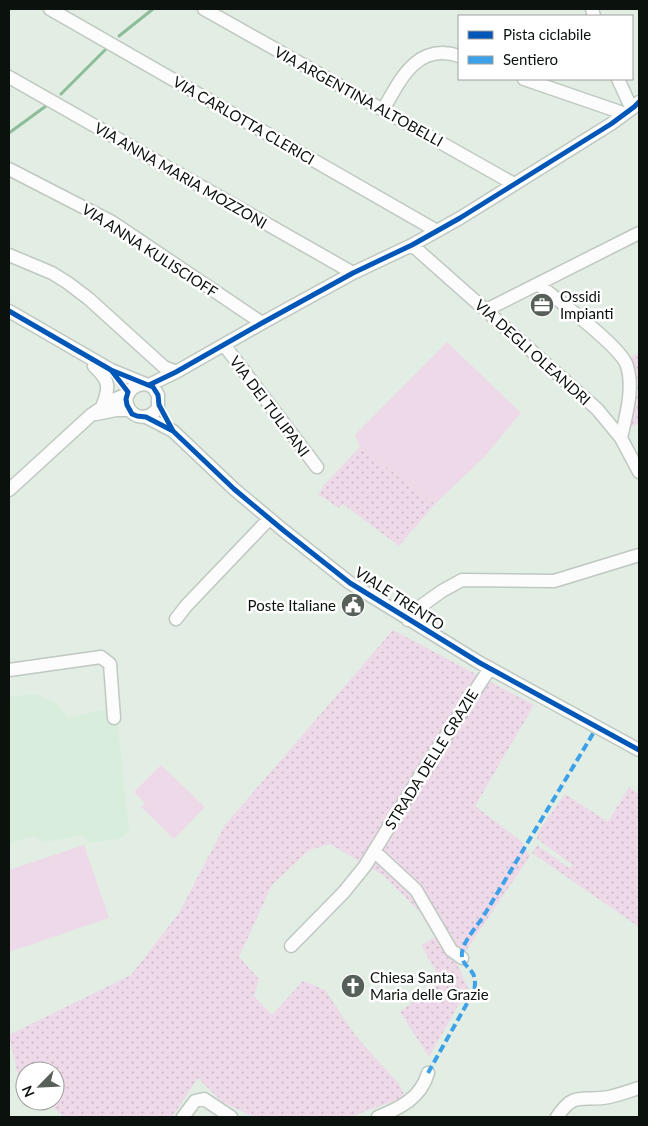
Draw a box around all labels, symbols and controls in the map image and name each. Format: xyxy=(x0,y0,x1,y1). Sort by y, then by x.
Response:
legend xyxy=(458,15,633,80)
text: Pista ciclabile xyxy=(503,25,591,43)
street label: VIA ARGENTINA ALTOBELLI xyxy=(271,42,447,150)
text: Sentiero xyxy=(503,50,558,68)
street label: VIA CARLOTTA CLERICI xyxy=(170,72,318,168)
street label: VIA ANNA MARIA MOZZONI xyxy=(92,118,270,232)
street label: VIA ANNA KULISCIOFF xyxy=(79,199,221,301)
place label: Ossidi Impianti xyxy=(560,287,613,322)
office icon: Ossidi Impianti xyxy=(529,292,555,318)
street label: VIA DEGLI OLEANDRI xyxy=(471,295,595,409)
street label: VIA DEI TULIPANI xyxy=(226,352,314,460)
street label: VIALE TRENTO xyxy=(352,562,448,634)
public building icon: Poste Italiane xyxy=(340,592,366,618)
place label: Poste Italiane xyxy=(248,596,336,614)
street label: STRADA DELLE GRAZIE xyxy=(381,686,481,832)
place label: Chiesa Santa Maria delle Grazie xyxy=(370,968,489,1003)
church icon: Chiesa Santa Maria delle Grazie xyxy=(340,973,366,999)
north arrow xyxy=(15,1061,65,1111)
text: N xyxy=(18,1083,38,1100)

